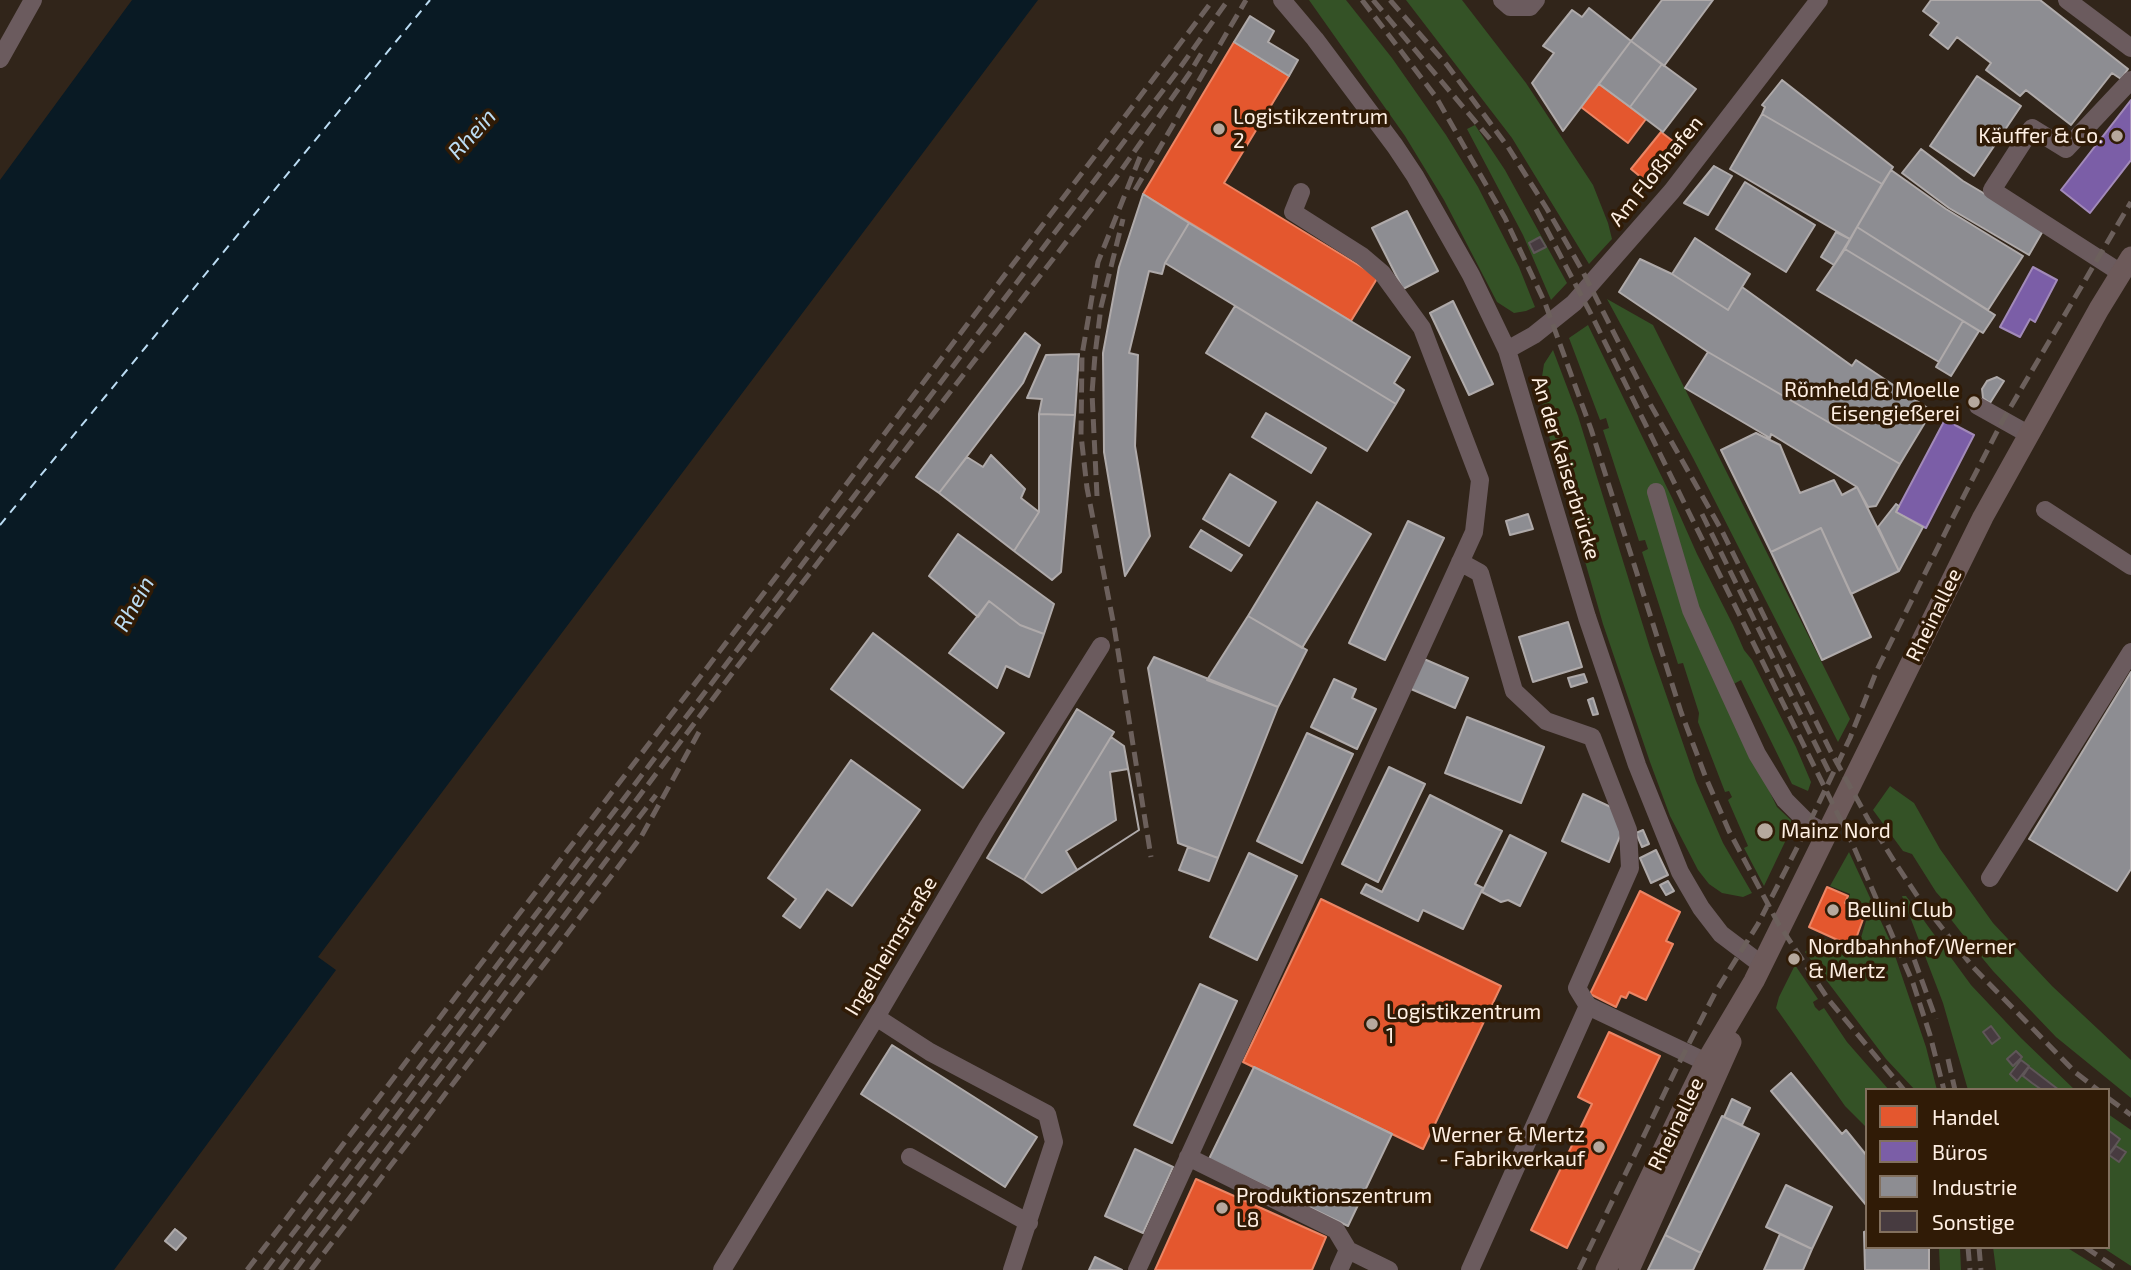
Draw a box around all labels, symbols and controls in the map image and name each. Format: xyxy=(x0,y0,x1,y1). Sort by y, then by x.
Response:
water label: Rhein xyxy=(442,103,502,165)
place label: Logistikzentrum 2 xyxy=(1233,104,1388,154)
street label: Am Floßhafen xyxy=(1604,111,1708,231)
marker: Logistikzentrum 2 xyxy=(1211,121,1227,137)
place label: Käuffer & Co. xyxy=(1978,123,2103,149)
marker: Käuffer & Co. xyxy=(2109,128,2125,144)
street label: An der Kaiserbrücke xyxy=(1526,373,1606,563)
place label: Römheld & Moelle Eisengießerei xyxy=(1784,377,1960,427)
marker: Römheld & Moelle Eisengießerei xyxy=(1966,394,1982,410)
street label: Rheinallee xyxy=(1901,564,1967,666)
water label: Rhein xyxy=(108,572,160,636)
place label: Mainz Nord xyxy=(1781,818,1891,844)
marker: Mainz Nord xyxy=(1755,821,1775,841)
street label: Ingelheimstraße xyxy=(840,872,942,1020)
place label: Bellini Club xyxy=(1847,897,1953,923)
marker: Bellini Club xyxy=(1825,902,1841,918)
place label: Nordbahnhof/Werner & Mertz xyxy=(1808,934,2016,984)
marker: Nordbahnhof/Werner & Mertz xyxy=(1786,951,1802,967)
place label: Logistikzentrum 1 xyxy=(1386,999,1541,1049)
marker: Logistikzentrum 1 xyxy=(1364,1016,1380,1032)
street label: Rheinallee xyxy=(1643,1073,1709,1175)
legend xyxy=(1865,1088,2110,1249)
text: Handel xyxy=(1932,1104,1999,1129)
place label: Werner & Mertz - Fabrikverkauf xyxy=(1431,1122,1585,1172)
marker: Werner & Mertz - Fabrikverkauf xyxy=(1591,1139,1607,1155)
text: Büros xyxy=(1932,1139,1988,1164)
text: Industrie xyxy=(1932,1174,2017,1199)
place label: Produktionszentrum L8 xyxy=(1236,1183,1432,1233)
marker: Produktionszentrum L8 xyxy=(1214,1200,1230,1216)
text: Sonstige xyxy=(1932,1209,2015,1234)

